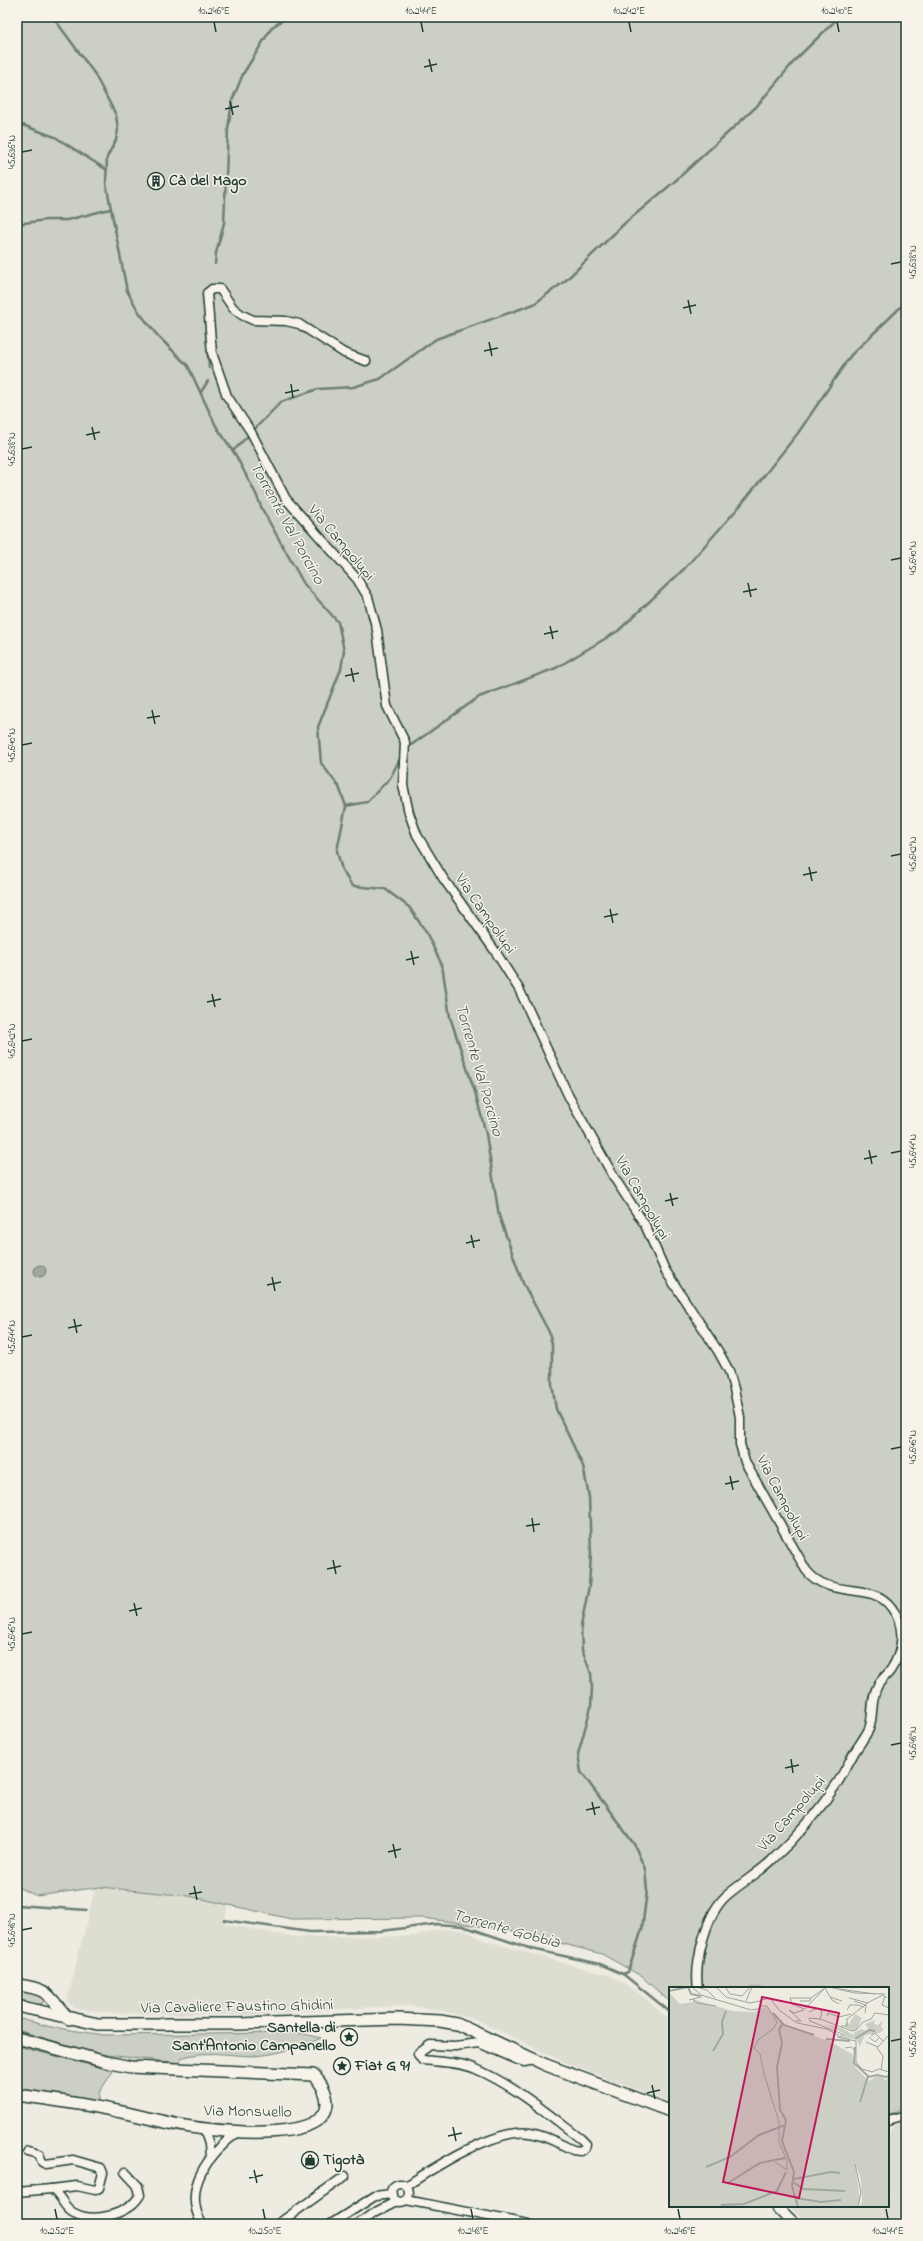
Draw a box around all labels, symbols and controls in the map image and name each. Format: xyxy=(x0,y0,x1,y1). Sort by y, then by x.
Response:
text: 10.246°E xyxy=(198,4,230,19)
text: 10.244°E xyxy=(405,4,437,19)
text: 10.242°E xyxy=(613,4,645,19)
text: 10.240°E xyxy=(821,4,853,19)
text: 45.636°N xyxy=(5,135,20,169)
place label: Cà del Mago xyxy=(169,169,247,194)
building icon: Cà del Mago xyxy=(146,171,166,191)
text: 45.638°N xyxy=(906,245,921,279)
text: 45.638°N xyxy=(5,432,20,466)
water label: Torrente Val Porcino xyxy=(243,457,332,590)
street label: Via Campolupi xyxy=(301,499,380,587)
text: 45.640°N xyxy=(906,541,921,575)
text: 45.640°N xyxy=(5,728,20,762)
text: 45.642°N xyxy=(906,836,921,871)
street label: Via Campolupi xyxy=(448,868,522,959)
water label: Torrente Val Porcino xyxy=(448,1001,510,1140)
text: 45.642°N xyxy=(5,1023,20,1058)
text: 45.644°N xyxy=(906,1134,921,1168)
street label: Via Campolupi xyxy=(608,1151,676,1245)
text: 45.644°N xyxy=(5,1320,20,1354)
text: 45.646°N xyxy=(906,1430,921,1464)
street label: Via Campolupi xyxy=(749,1450,815,1545)
text: 45.646°N xyxy=(5,1617,20,1651)
text: 45.648°N xyxy=(906,1726,921,1760)
street label: Via Campolupi xyxy=(752,1771,832,1858)
water label: Torrente Gobbia xyxy=(449,1903,563,1956)
text: 45.648°N xyxy=(5,1913,20,1947)
inset map xyxy=(669,1987,889,2207)
street label: Via Cavaliere Faustino Ghidini xyxy=(139,1993,334,2021)
place label: Santella di Sant'Antonio Campanello xyxy=(172,2016,336,2058)
text: 45.650°N xyxy=(906,2021,921,2057)
place icon: Santella di Sant'Antonio Campanello xyxy=(339,2027,359,2047)
place label: Fiat G 91 xyxy=(354,2054,411,2078)
place icon: Fiat G 91 xyxy=(332,2056,352,2076)
street label: Via Monsuello xyxy=(203,2099,292,2125)
place label: Tigotà xyxy=(323,2148,365,2173)
shop icon: Tigotà xyxy=(300,2150,320,2170)
text: 10.252°E xyxy=(40,2224,74,2239)
text: 10.250°E xyxy=(248,2224,282,2239)
text: 10.248°E xyxy=(457,2224,489,2239)
text: 10.246°E xyxy=(664,2224,696,2239)
text: 10.244°E xyxy=(872,2224,904,2239)

